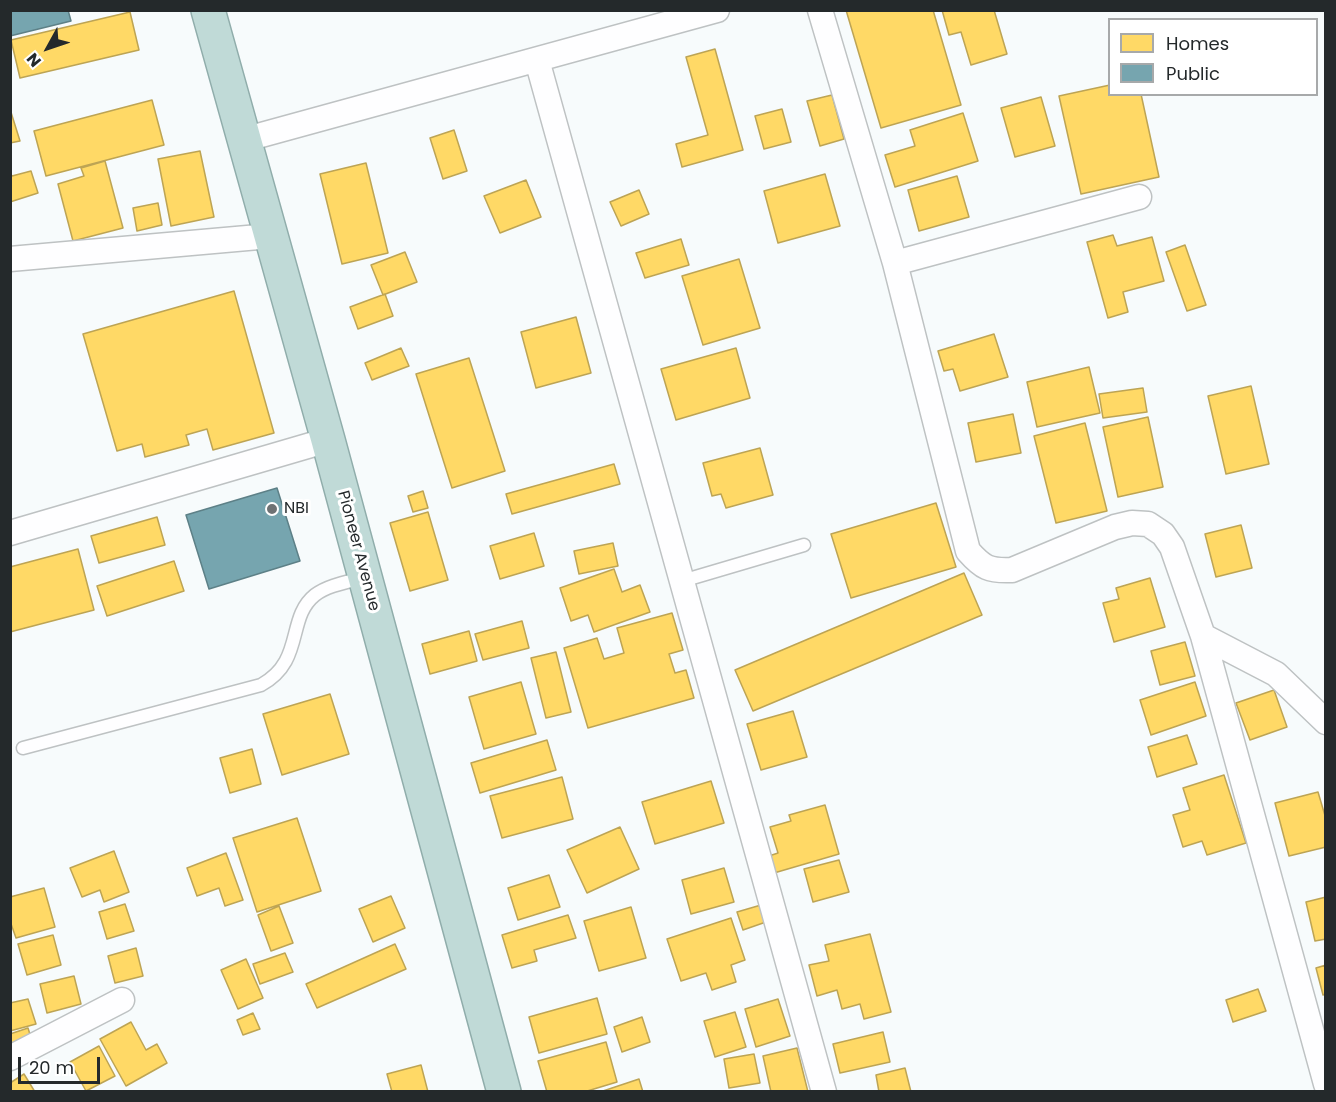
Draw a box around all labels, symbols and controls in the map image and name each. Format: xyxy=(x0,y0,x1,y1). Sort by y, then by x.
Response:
north arrow xyxy=(18,18,78,78)
legend xyxy=(1108,18,1318,96)
text: Homes xyxy=(1166,31,1229,56)
text: N xyxy=(21,48,47,72)
text: Public xyxy=(1166,61,1220,86)
street label: Pioneer Avenue xyxy=(333,489,383,613)
place label: NBI xyxy=(284,499,309,519)
marker: NBI xyxy=(265,502,279,516)
scale bar xyxy=(21,1045,104,1083)
text: 20 m xyxy=(29,1055,74,1080)

